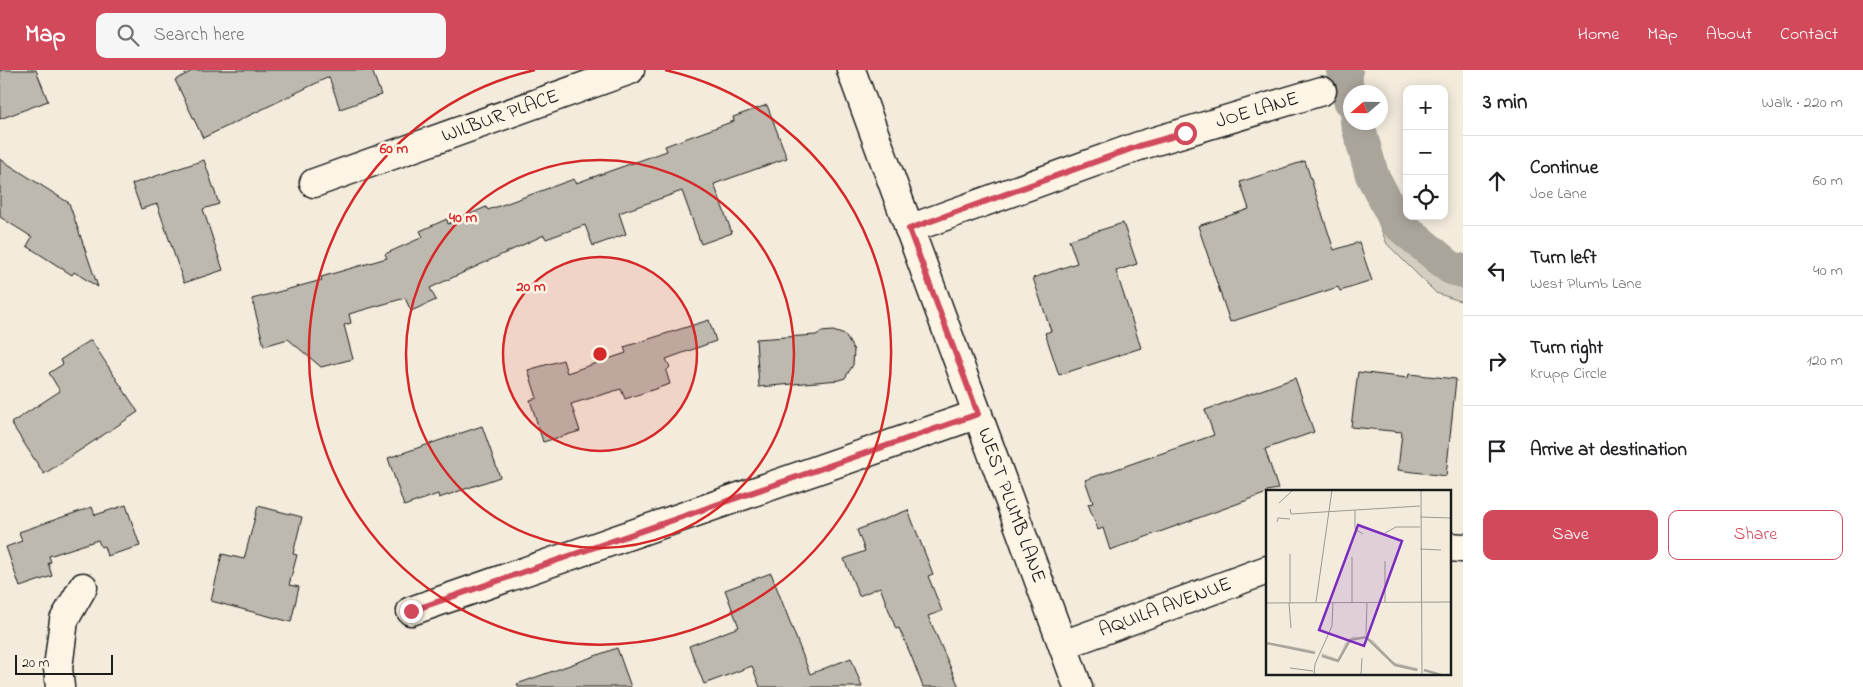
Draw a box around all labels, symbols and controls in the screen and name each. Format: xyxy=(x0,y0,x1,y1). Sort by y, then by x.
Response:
search box xyxy=(96,13,446,58)
text: Map xyxy=(25,18,66,53)
icon: search xyxy=(114,21,142,49)
text: Search here xyxy=(154,22,245,49)
text: Home xyxy=(1578,22,1619,48)
text: Map xyxy=(1647,22,1678,48)
text: About xyxy=(1706,22,1752,48)
text: Contact xyxy=(1780,22,1838,48)
street label: WILBUR PLACE xyxy=(438,82,563,151)
street label: JOE LANE xyxy=(1212,84,1302,137)
north arrow xyxy=(1343,85,1388,130)
map controls xyxy=(1403,85,1448,220)
button: + xyxy=(1403,85,1448,130)
text: 3 min xyxy=(1483,88,1527,118)
text: Walk · 220 m xyxy=(1762,91,1843,115)
route start xyxy=(1174,122,1197,145)
button: − xyxy=(1403,130,1448,175)
text: 60 m xyxy=(379,138,409,160)
text: Continue xyxy=(1530,155,1598,182)
icon: ahead xyxy=(1483,167,1511,195)
text: 60 m xyxy=(1813,169,1843,193)
button: locate xyxy=(1403,175,1448,220)
text: Joe Lane xyxy=(1530,182,1587,206)
text: 40 m xyxy=(448,207,477,229)
text: Turn left xyxy=(1530,245,1597,272)
icon: left xyxy=(1483,257,1511,285)
text: 40 m xyxy=(1813,259,1843,283)
text: West Plumb Lane xyxy=(1530,272,1642,296)
text: 20 m xyxy=(515,276,546,298)
text: Turn right xyxy=(1530,335,1603,362)
centre of rings xyxy=(591,345,609,363)
icon: right xyxy=(1483,347,1511,375)
text: 120 m xyxy=(1807,349,1843,373)
text: Krupp Circle xyxy=(1530,362,1607,386)
street label: WEST PLUMB LANE xyxy=(969,424,1053,587)
icon: arrive xyxy=(1483,437,1511,465)
text: Arrive at destination xyxy=(1530,437,1687,464)
inset map xyxy=(1266,490,1450,674)
button: Save xyxy=(1483,510,1658,560)
button: Share xyxy=(1668,510,1843,560)
street label: AQUILA AVENUE xyxy=(1095,570,1236,645)
route end xyxy=(400,600,423,623)
scale bar xyxy=(15,652,112,675)
text: 20 m xyxy=(22,653,49,674)

